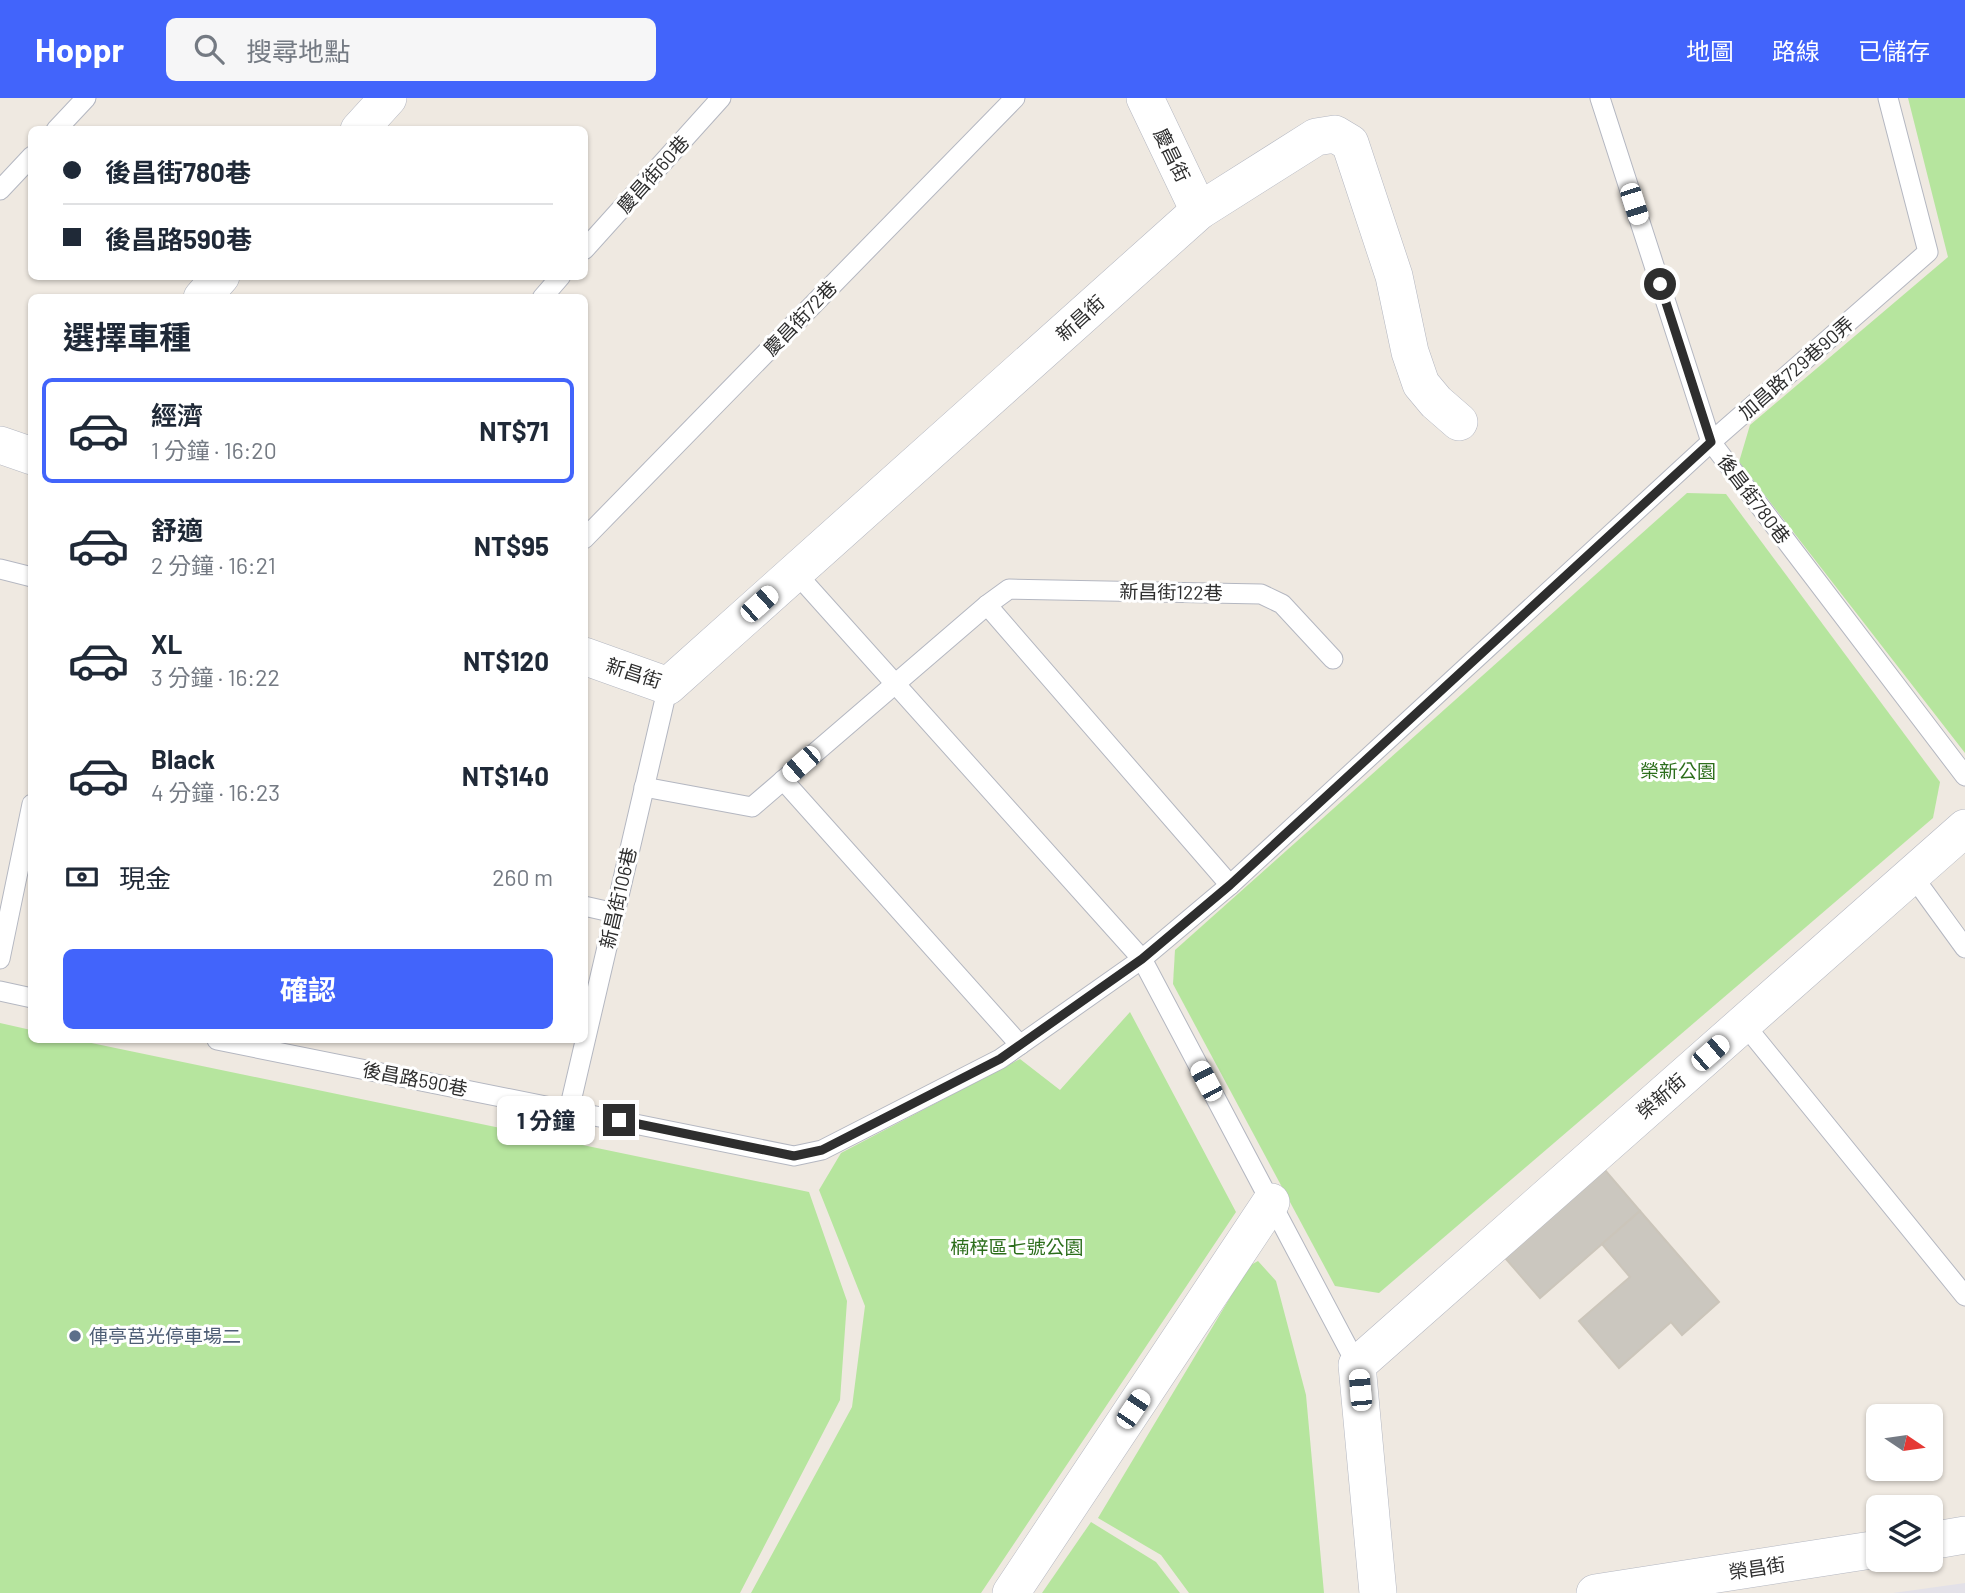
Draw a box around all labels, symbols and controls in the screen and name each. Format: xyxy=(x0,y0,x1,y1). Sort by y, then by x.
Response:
search box xyxy=(166,18,656,81)
text: Hoppr xyxy=(35,29,124,69)
icon: search xyxy=(190,30,228,68)
text: 搜尋地點 xyxy=(246,35,350,66)
text: 地圖 xyxy=(1686,36,1734,65)
text: 路線 xyxy=(1772,36,1820,65)
text: 已儲存 xyxy=(1858,36,1930,65)
street label: 慶昌街 xyxy=(1150,124,1195,185)
street label: 慶昌街60巷 xyxy=(612,130,693,217)
text: 後昌街780巷 xyxy=(105,156,251,187)
car xyxy=(1618,181,1651,227)
text: 後昌路590巷 xyxy=(105,223,252,254)
route start xyxy=(1644,268,1676,300)
street label: 慶昌街72巷 xyxy=(758,275,841,360)
street label: 新昌街 xyxy=(1051,290,1109,345)
street label: 加昌路729巷90弄 xyxy=(1734,311,1858,424)
text: 選擇車種 xyxy=(63,317,191,355)
icon: car xyxy=(67,399,130,462)
text: 經濟 xyxy=(151,399,203,430)
text: NT$71 xyxy=(479,415,549,446)
text: 1 分鐘 · 16:20 xyxy=(151,436,277,464)
street label: 後昌街780巷 xyxy=(1713,450,1795,548)
icon: car xyxy=(67,514,130,577)
text: 舒適 xyxy=(151,514,203,545)
text: NT$95 xyxy=(474,530,549,561)
text: 2 分鐘 · 16:21 xyxy=(151,551,276,579)
street label: 新昌街122巷 xyxy=(1119,579,1223,604)
car xyxy=(737,582,782,626)
text: XL xyxy=(151,628,182,659)
icon: car xyxy=(67,629,130,692)
text: NT$120 xyxy=(463,645,549,676)
street label: 新昌街 xyxy=(603,653,665,692)
text: 3 分鐘 · 16:22 xyxy=(151,663,280,691)
car xyxy=(779,742,824,786)
text: Black xyxy=(151,743,215,774)
icon: car xyxy=(67,744,130,807)
park label: 榮新公園 xyxy=(1640,759,1716,782)
text: NT$140 xyxy=(462,760,549,791)
text: 4 分鐘 · 16:23 xyxy=(151,778,280,806)
street label: 新昌街106巷 xyxy=(595,845,640,951)
icon: cash xyxy=(63,858,101,896)
text: 現金 xyxy=(119,862,171,893)
text: 260 m xyxy=(492,863,553,891)
button: 確認 xyxy=(63,949,553,1029)
car xyxy=(1688,1031,1733,1075)
street label: 後昌路590巷 xyxy=(361,1057,470,1100)
car xyxy=(1187,1058,1226,1104)
street label: 榮新街 xyxy=(1632,1068,1690,1123)
callout: 1 分鐘 xyxy=(496,1096,594,1144)
route end xyxy=(603,1104,635,1136)
text: 1 分鐘 xyxy=(517,1106,575,1134)
park label: 楠梓區七號公園 xyxy=(950,1235,1084,1258)
place label: 俥亭莒光停車場二 xyxy=(89,1324,241,1347)
marker: 俥亭莒光停車場二 xyxy=(67,1328,83,1344)
car xyxy=(1348,1368,1373,1412)
car xyxy=(1113,1386,1154,1432)
north arrow xyxy=(1866,1404,1942,1480)
map controls xyxy=(1866,1404,1943,1572)
button: layers xyxy=(1866,1495,1943,1572)
street label: 榮昌街 xyxy=(1727,1552,1787,1583)

